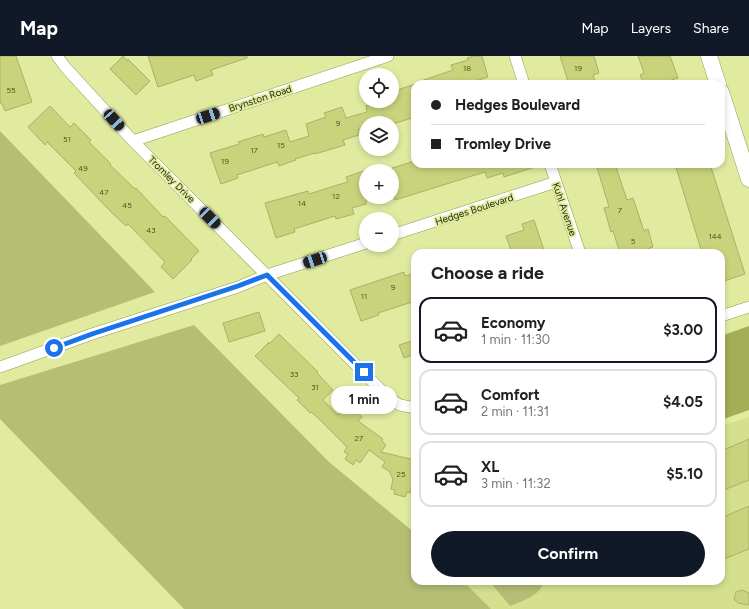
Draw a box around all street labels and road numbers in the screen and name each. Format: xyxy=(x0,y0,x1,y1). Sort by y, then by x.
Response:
street label: Brynston Road xyxy=(227,82,293,115)
street label: Tromley Drive xyxy=(145,153,198,206)
street label: Kuhl Avenue xyxy=(549,181,580,238)
street label: Hedges Boulevard xyxy=(433,191,515,228)

